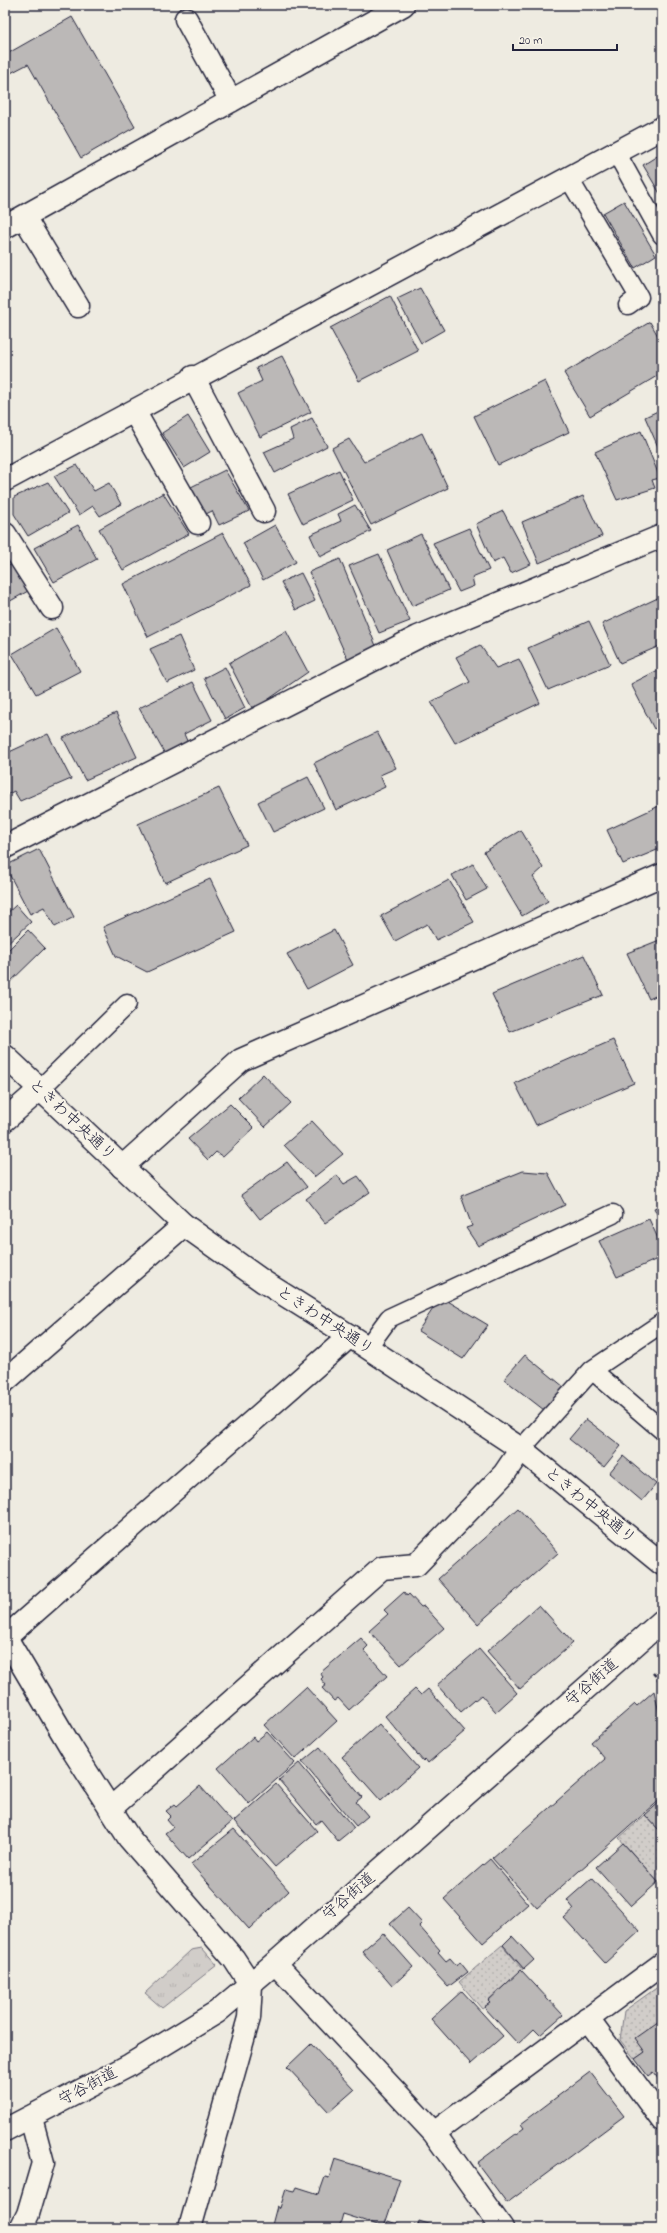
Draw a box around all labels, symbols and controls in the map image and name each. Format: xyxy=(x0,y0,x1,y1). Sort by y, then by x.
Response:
scale bar xyxy=(513,26,617,52)
text: 20 m xyxy=(519,32,542,50)
street label: ときわ中央通り xyxy=(23,1073,121,1167)
street label: ときわ中央通り xyxy=(271,1280,379,1362)
street label: ときわ中央通り xyxy=(539,1461,641,1551)
street label: 守谷街道 xyxy=(560,1653,624,1713)
street label: 守谷街道 xyxy=(317,1867,381,1927)
street label: 守谷街道 xyxy=(54,2061,122,2113)

